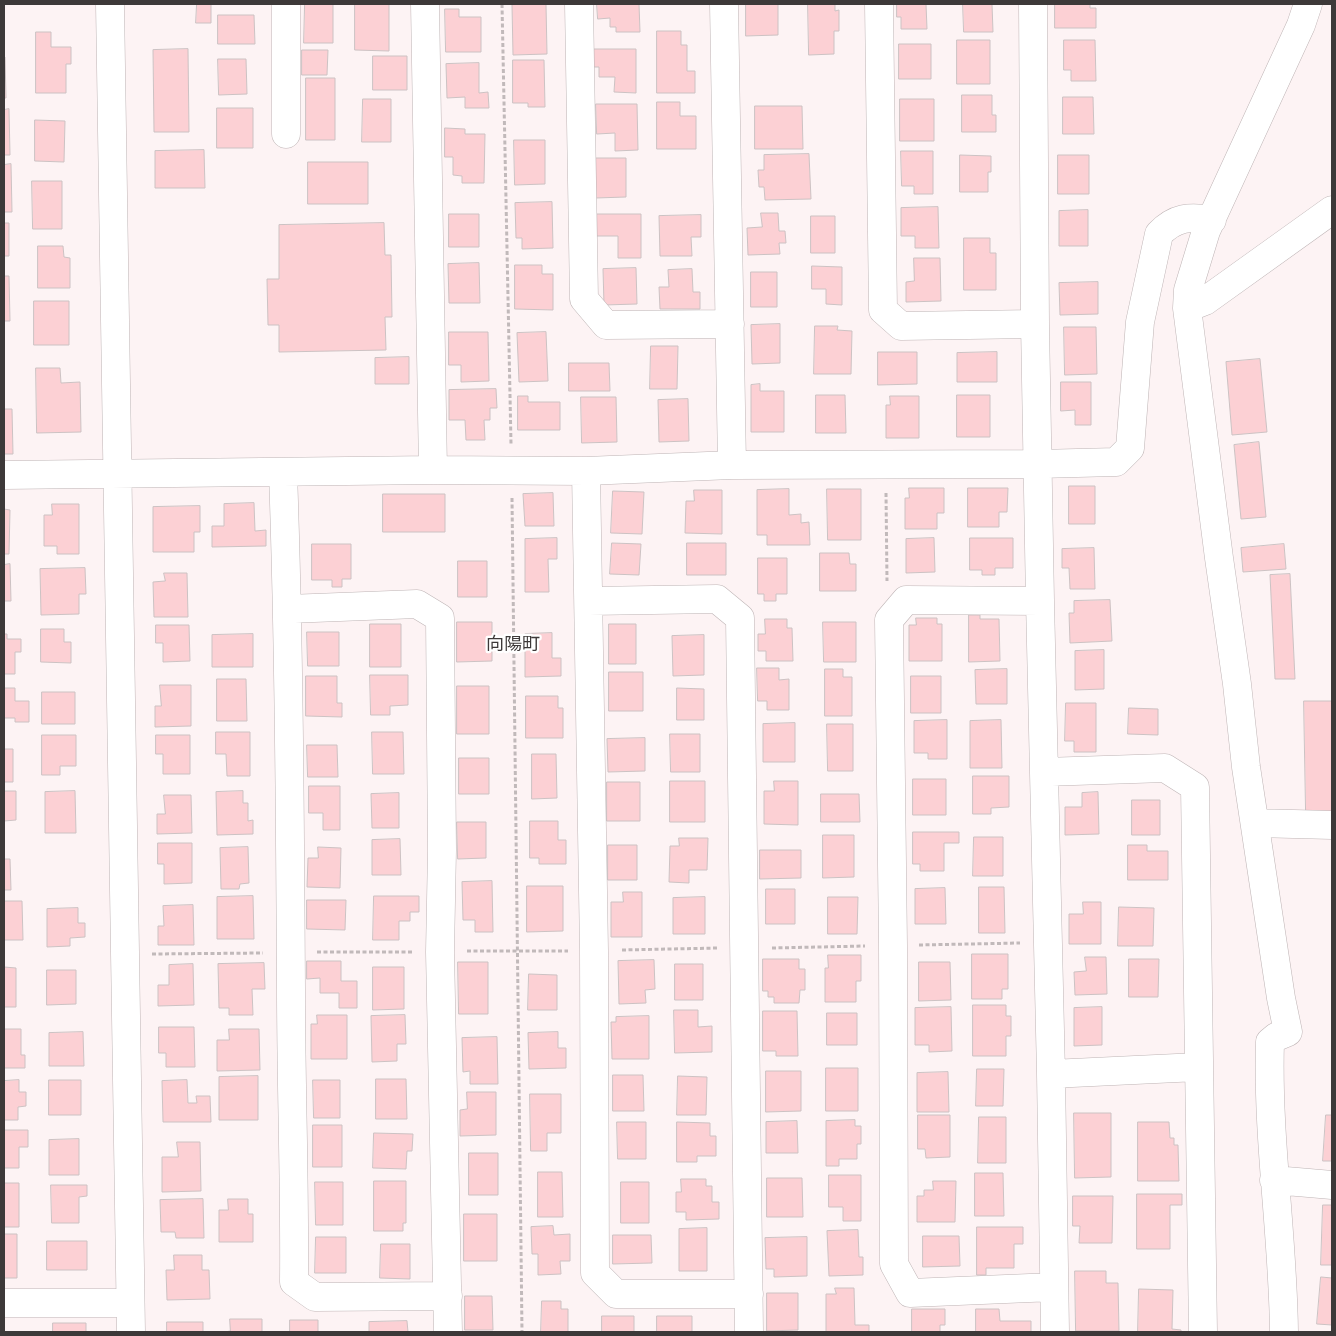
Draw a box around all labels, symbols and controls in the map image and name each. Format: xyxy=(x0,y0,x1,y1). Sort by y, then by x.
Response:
district label: 向陽町 xyxy=(486,634,540,656)

